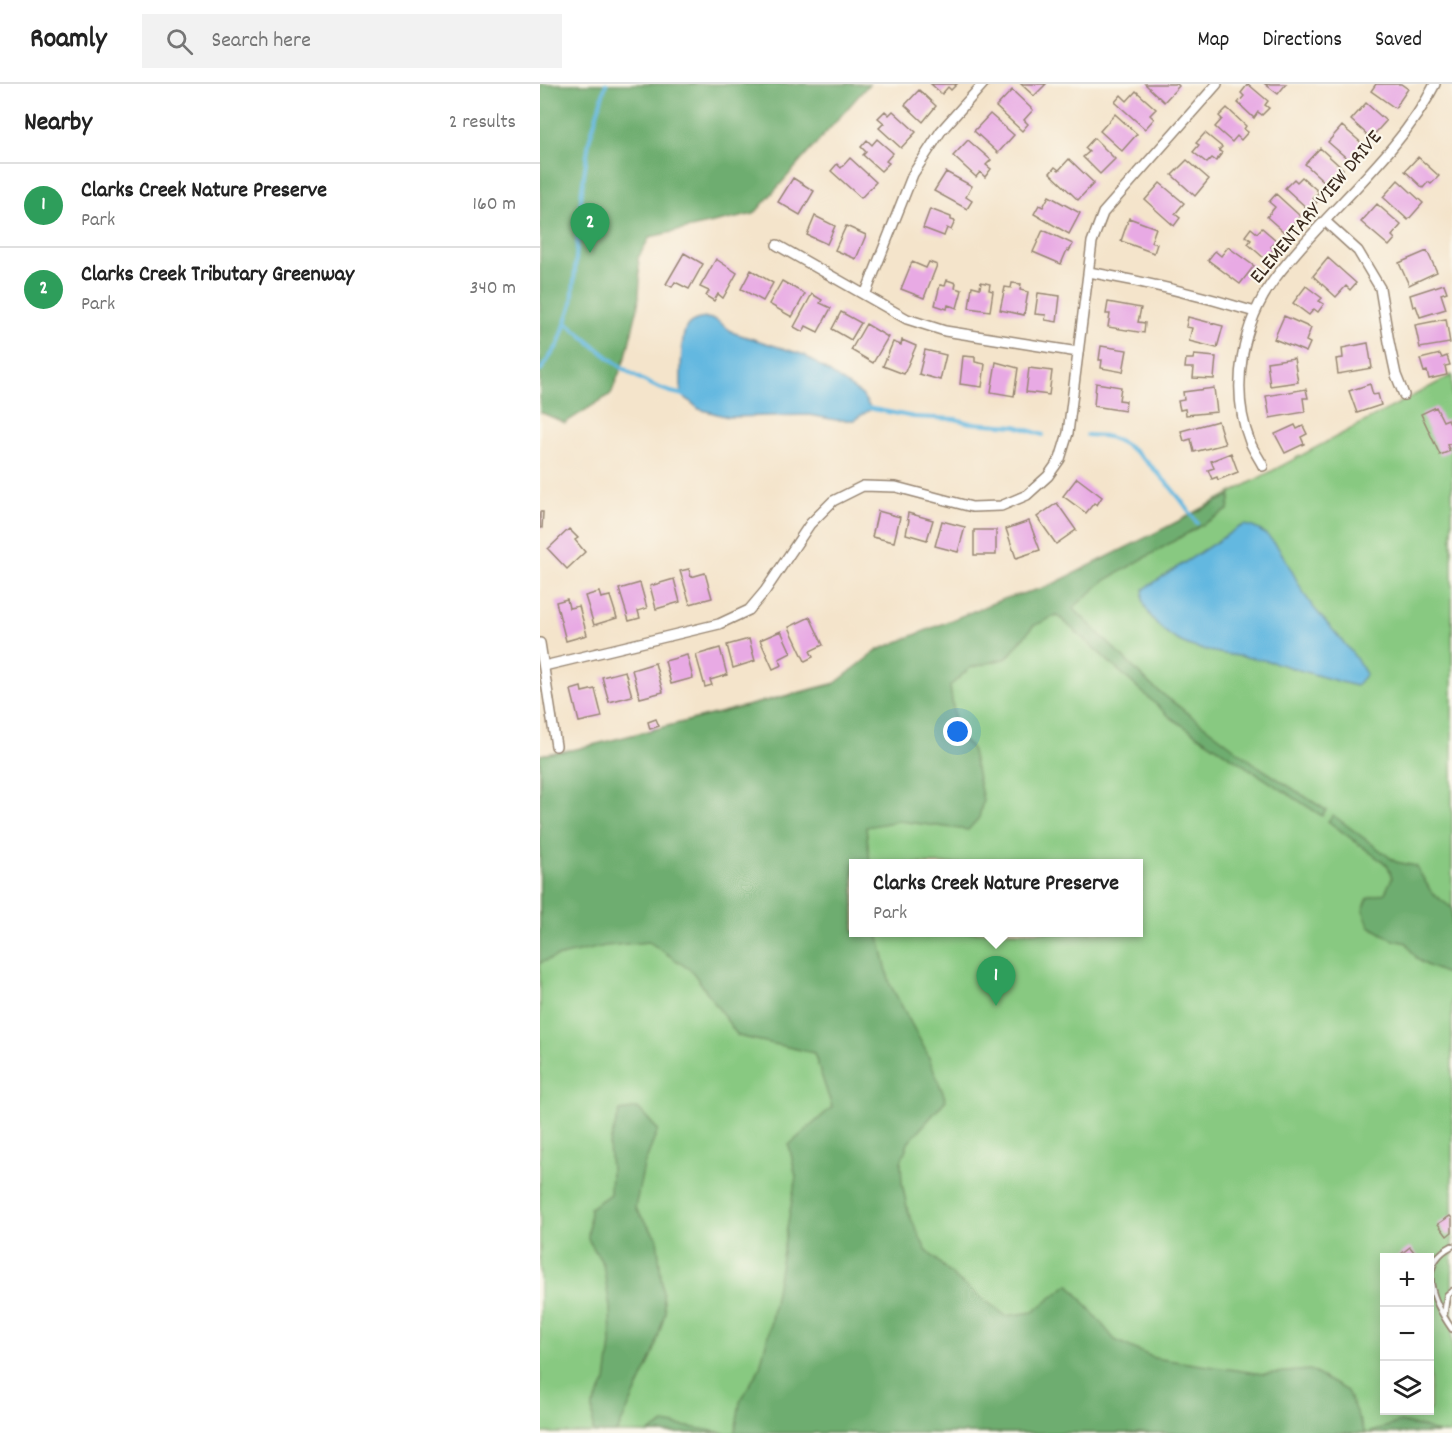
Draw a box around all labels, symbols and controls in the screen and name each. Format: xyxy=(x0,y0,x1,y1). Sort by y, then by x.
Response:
search box xyxy=(142,14,562,68)
text: Roamly xyxy=(30,21,106,61)
icon: search xyxy=(163,25,196,58)
text: Search here xyxy=(211,26,311,57)
text: Map xyxy=(1198,26,1229,56)
text: Directions xyxy=(1262,26,1342,56)
text: Saved xyxy=(1375,26,1422,56)
text: Nearby xyxy=(24,105,92,142)
text: 2 results xyxy=(449,109,516,137)
street label: ELEMENTARY VIEW DRIVE xyxy=(1244,124,1391,291)
text: Clarks Creek Nature Preserve xyxy=(81,176,327,207)
text: 1 xyxy=(41,191,46,219)
text: 160 m xyxy=(473,191,516,219)
pin: 2 xyxy=(571,204,610,253)
text: Park xyxy=(81,207,115,235)
text: Clarks Creek Tributary Greenway xyxy=(81,260,354,291)
text: 2 xyxy=(39,275,48,303)
text: 340 m xyxy=(470,275,516,303)
text: Park xyxy=(81,291,115,319)
your location xyxy=(943,717,972,746)
popup xyxy=(849,859,1143,937)
text: Clarks Creek Nature Preserve xyxy=(873,869,1119,900)
text: Park xyxy=(873,900,907,928)
pin: 1 xyxy=(976,956,1016,1006)
map controls xyxy=(1380,1253,1434,1415)
button: + xyxy=(1380,1253,1434,1307)
button: − xyxy=(1380,1307,1434,1361)
button: layers xyxy=(1380,1361,1434,1415)

